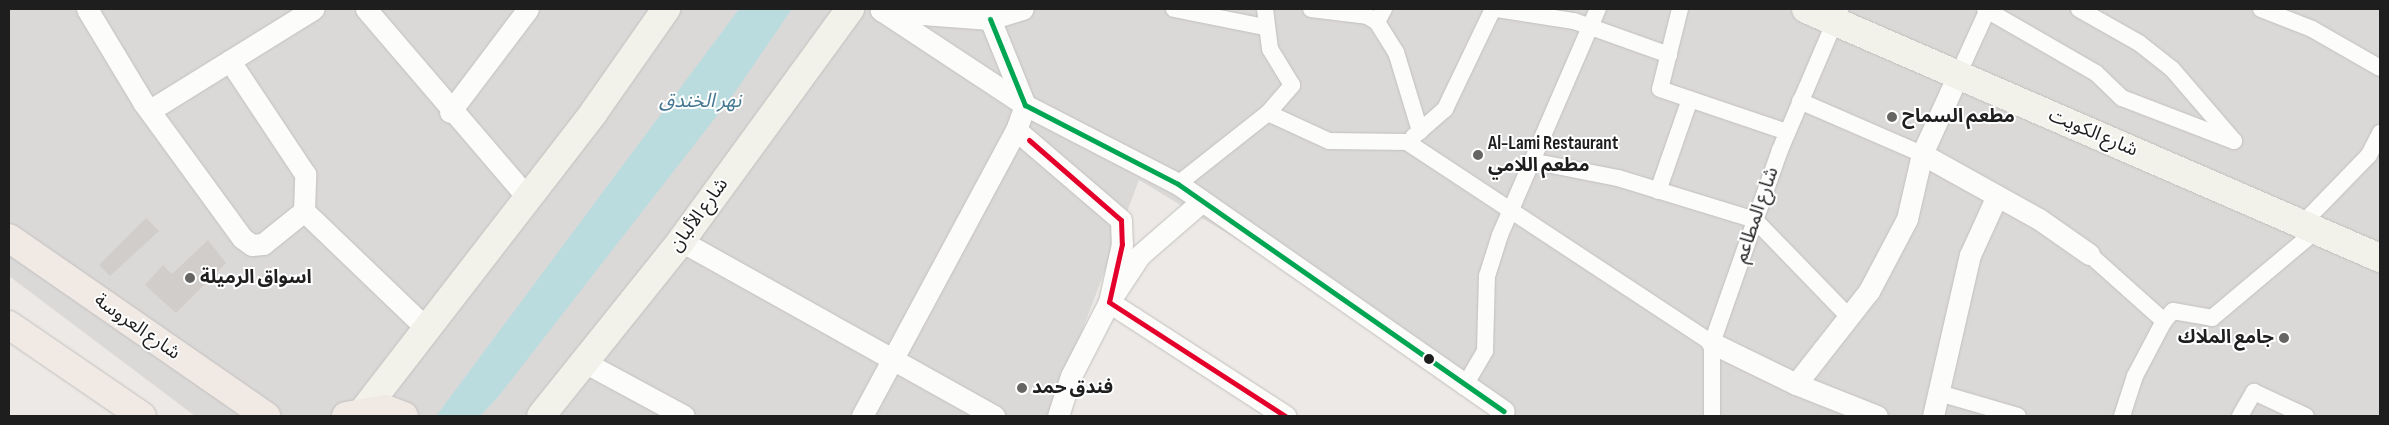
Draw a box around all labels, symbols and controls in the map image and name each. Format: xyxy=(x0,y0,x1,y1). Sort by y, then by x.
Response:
water label: نهر الخندق xyxy=(659,89,741,113)
street label: شارع الكويت xyxy=(2045,104,2141,162)
place label: مطعم السماح xyxy=(1902,106,2015,128)
marker: مطعم السماح xyxy=(1886,111,1898,123)
place label: Al-Lami Restaurant مطعم اللامي xyxy=(1488,133,1618,177)
marker: Al-Lami Restaurant مطعم اللامي xyxy=(1472,149,1484,161)
street label: شارع المطاعم xyxy=(1730,164,1784,266)
street label: شارع الألبان xyxy=(665,174,733,256)
place label: اسواق الرميلة xyxy=(200,267,312,289)
marker: اسواق الرميلة xyxy=(184,272,196,284)
street label: شارع العروسة xyxy=(90,289,184,365)
place label: جامع الملاك xyxy=(2178,327,2274,349)
marker: جامع الملاك xyxy=(2278,332,2290,344)
unlabelled marker xyxy=(1424,354,1434,364)
place label: فندق حمد xyxy=(1032,377,1113,399)
marker: فندق حمد xyxy=(1016,382,1028,394)

